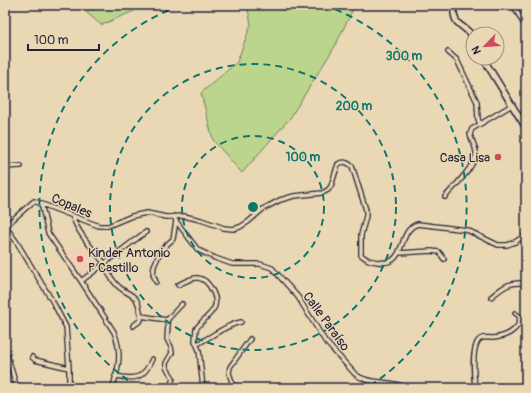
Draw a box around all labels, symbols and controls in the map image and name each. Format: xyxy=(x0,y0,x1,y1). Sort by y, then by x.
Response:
scale bar xyxy=(28,26,99,52)
north arrow xyxy=(465,26,505,66)
text: 100 m xyxy=(34,33,69,48)
text: N xyxy=(469,43,484,56)
text: 300 m xyxy=(386,49,423,64)
text: 200 m xyxy=(336,99,373,114)
text: 100 m xyxy=(286,150,321,165)
place label: Casa Lisa xyxy=(440,150,490,166)
marker: Casa Lisa xyxy=(493,152,503,162)
street label: Copales xyxy=(49,190,95,222)
centre of rings xyxy=(246,200,260,214)
place label: Kinder Antonio P Castillo xyxy=(88,245,170,276)
marker: Kinder Antonio P Castillo xyxy=(75,254,85,264)
street label: Calle Paraíso xyxy=(299,289,353,354)

